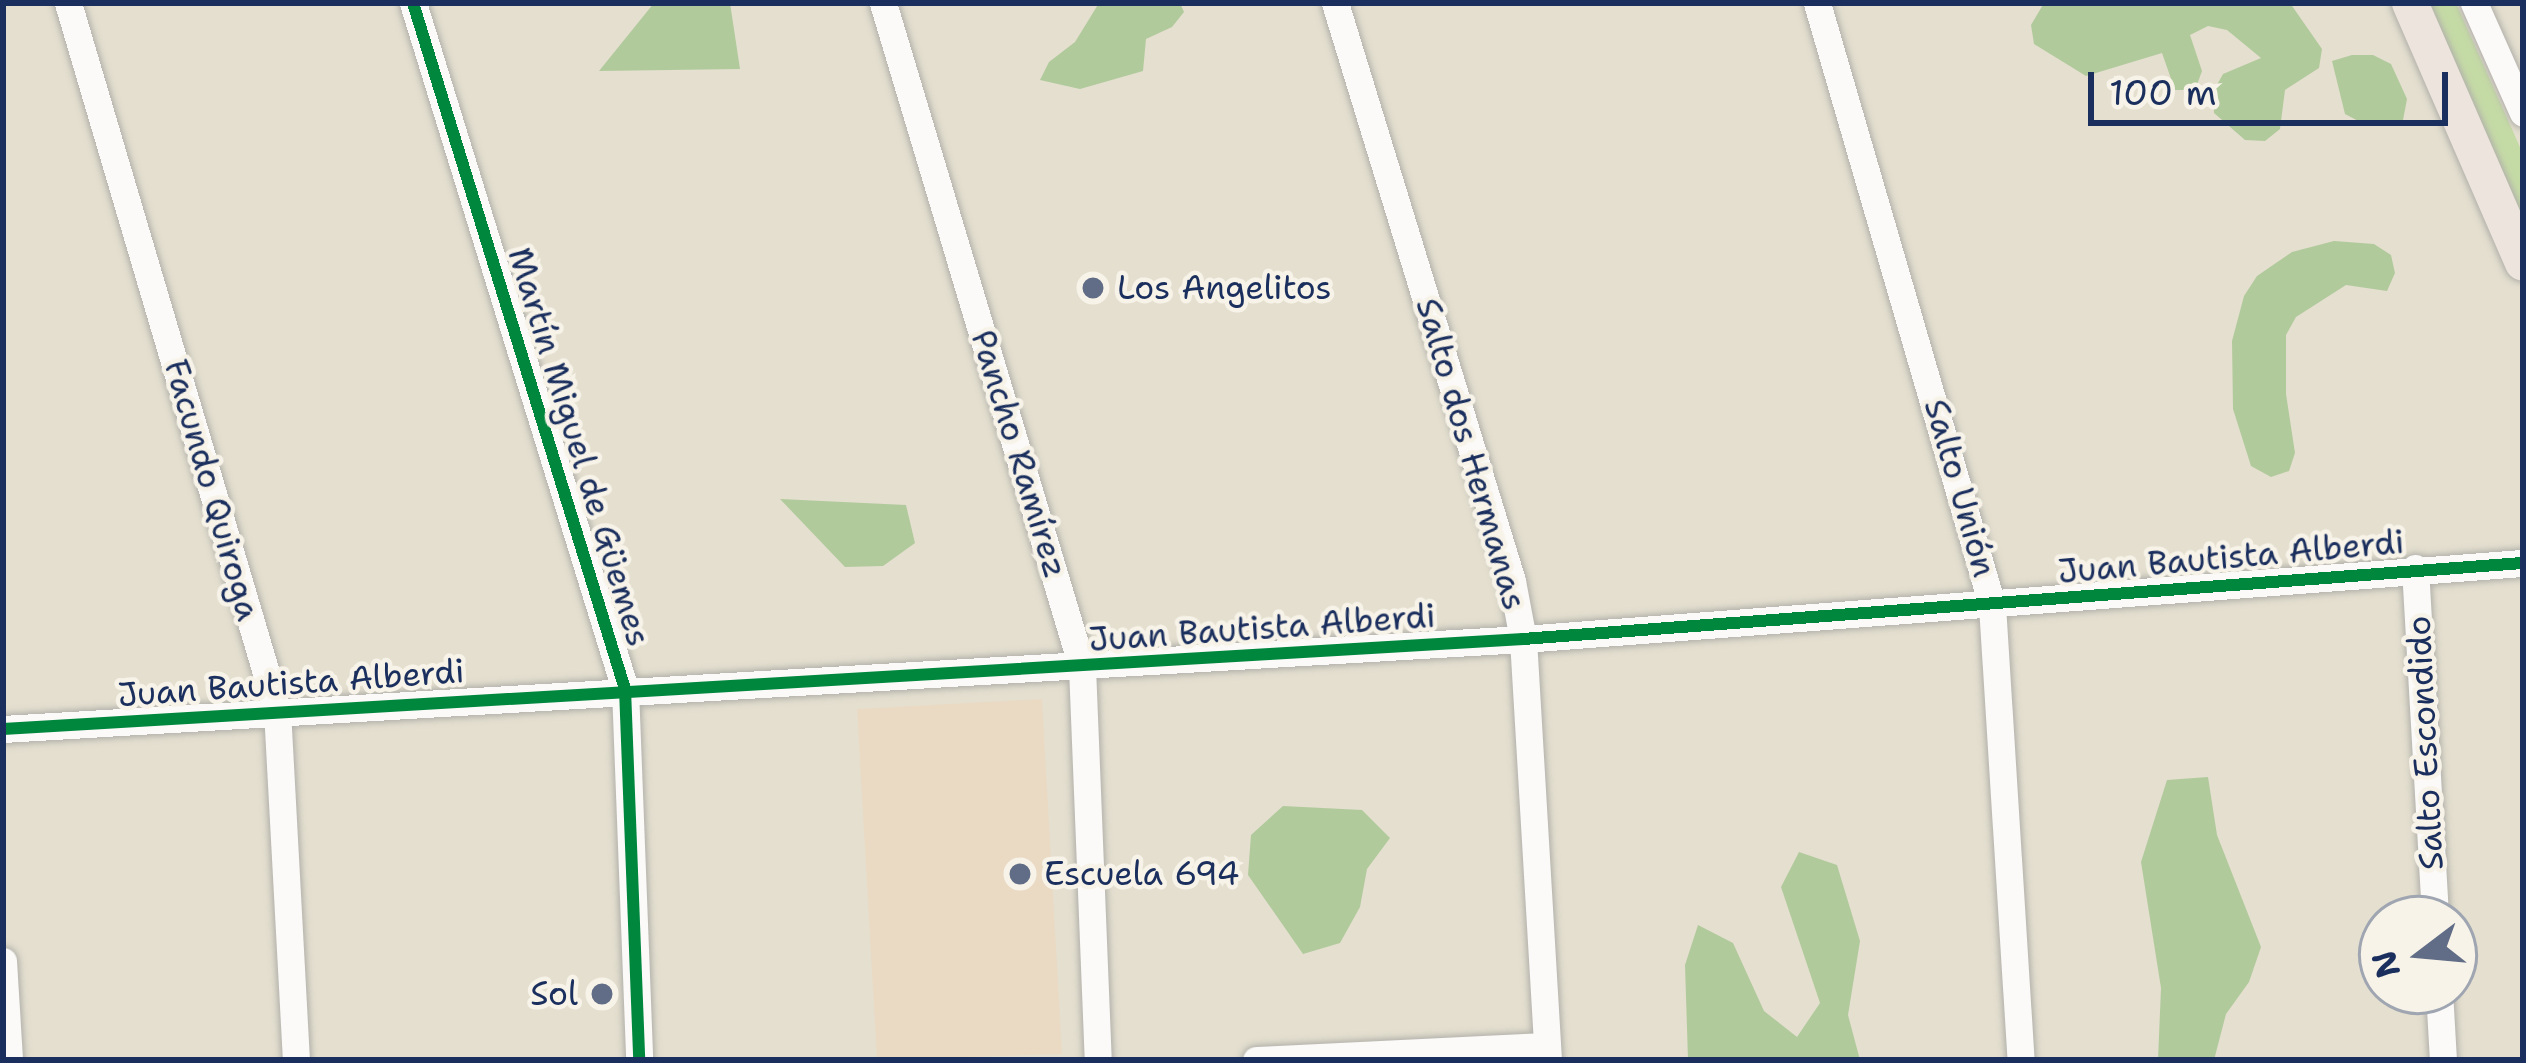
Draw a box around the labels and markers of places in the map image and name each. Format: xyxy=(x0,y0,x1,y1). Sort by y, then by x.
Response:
place label: Los Angelitos xyxy=(1117,268,1332,308)
marker: Los Angelitos xyxy=(1080,275,1106,301)
place label: Escuela 694 xyxy=(1044,854,1240,894)
marker: Escuela 694 xyxy=(1007,861,1033,887)
place label: Sol xyxy=(530,974,578,1014)
marker: Sol xyxy=(589,981,615,1007)

